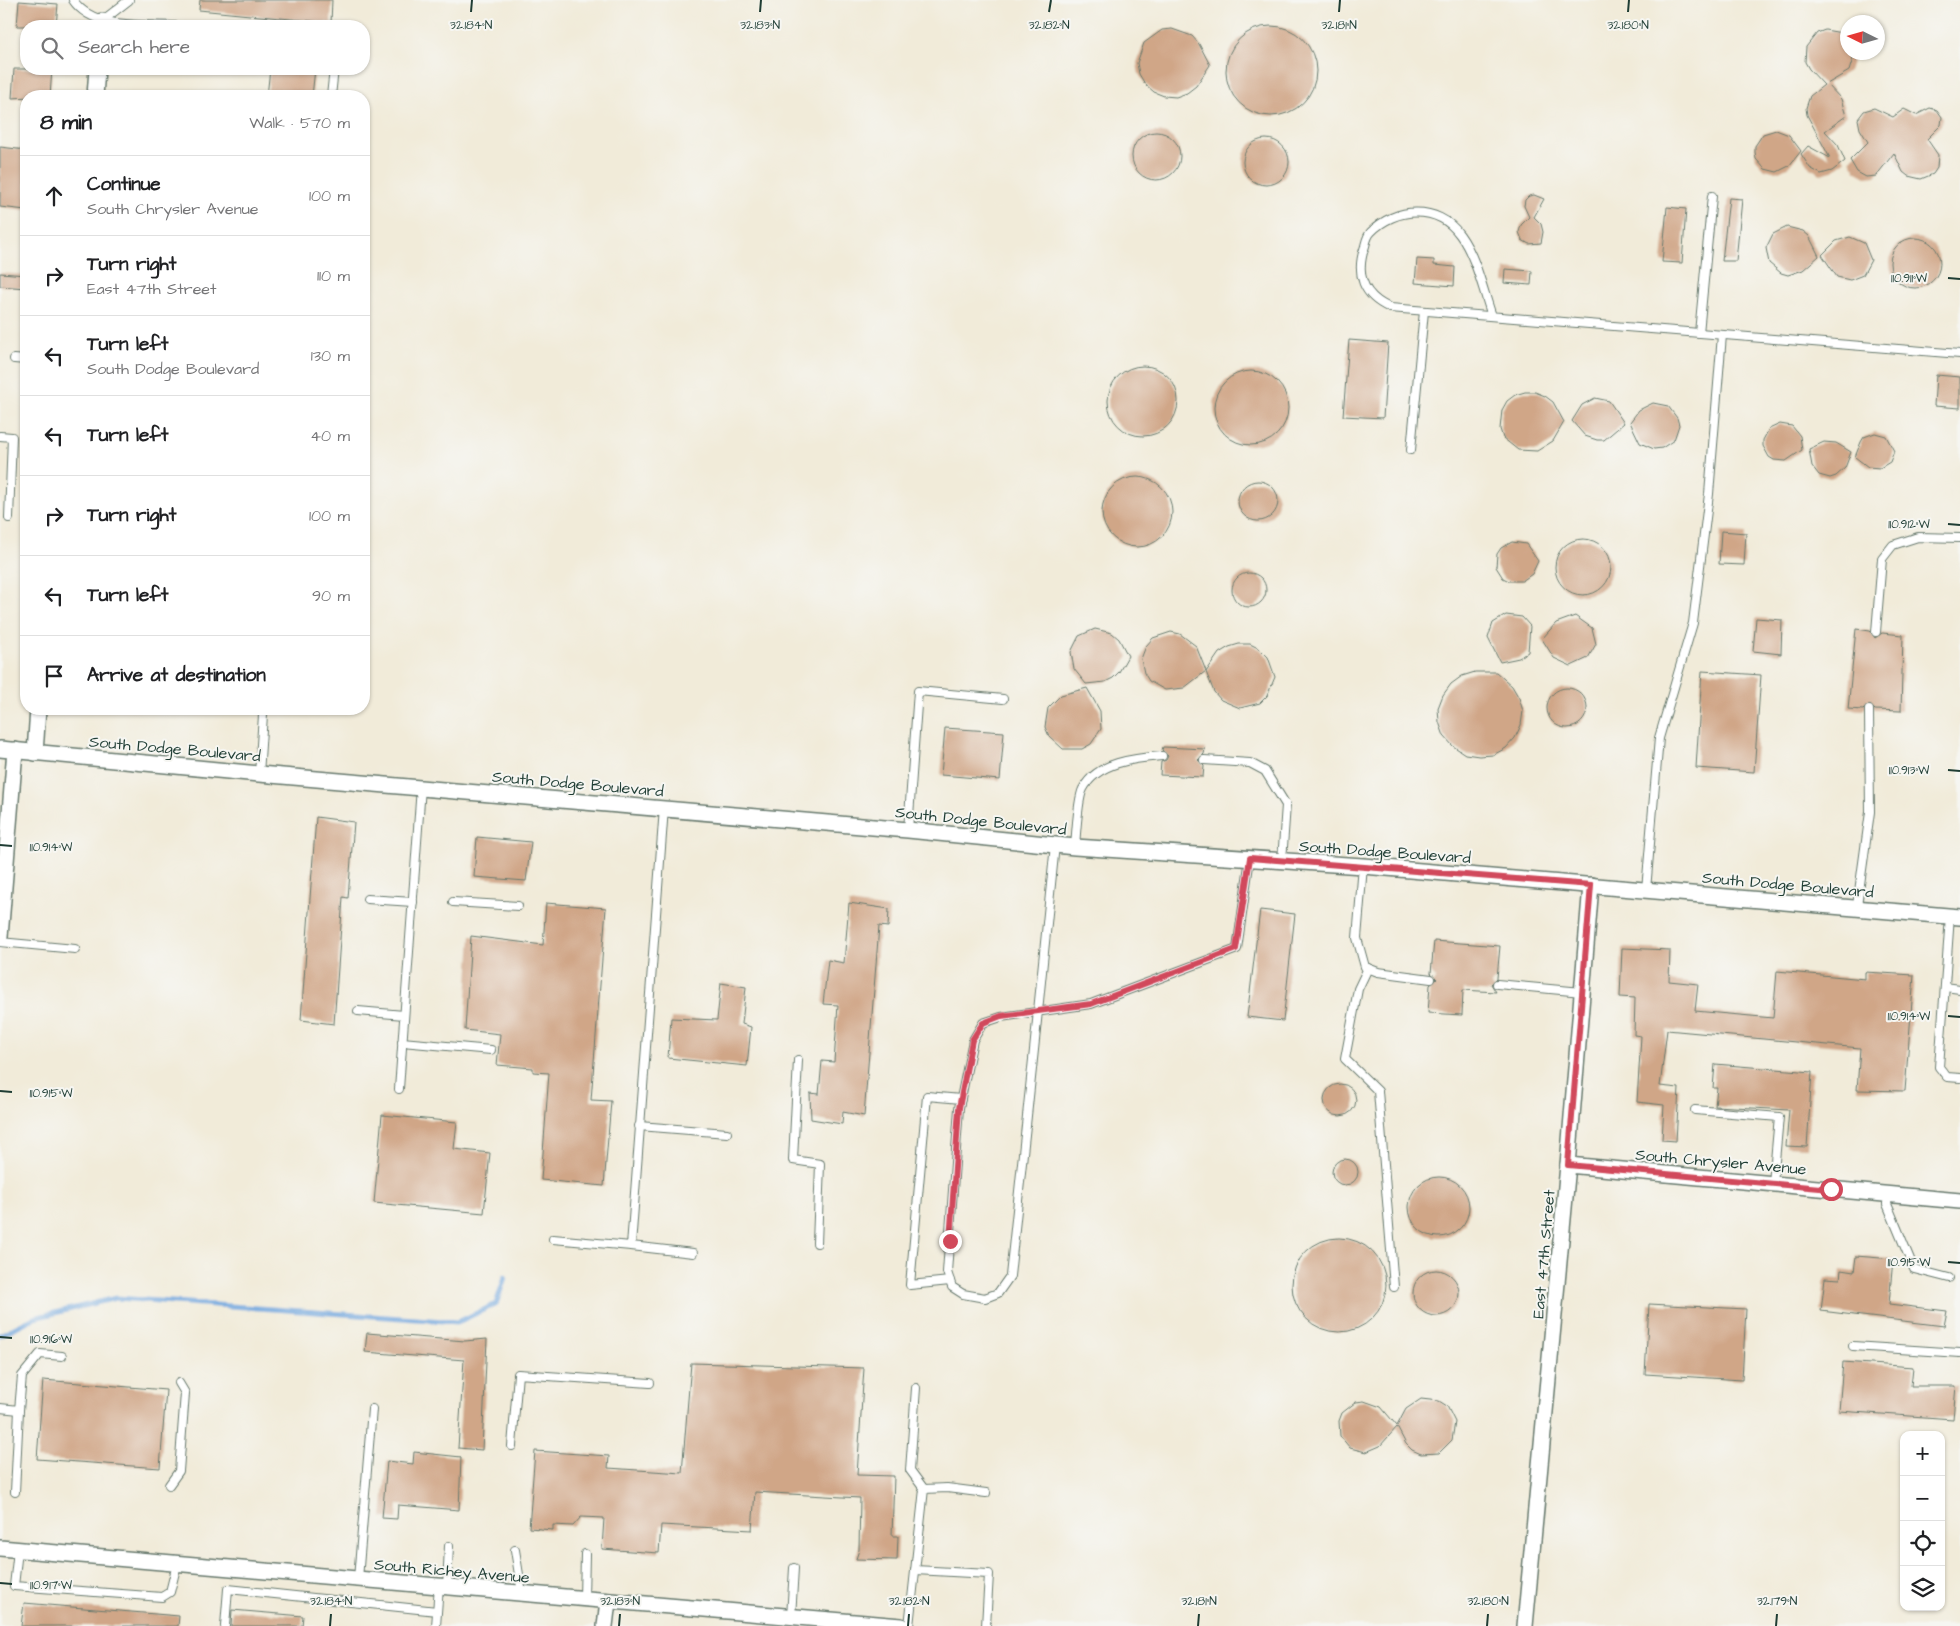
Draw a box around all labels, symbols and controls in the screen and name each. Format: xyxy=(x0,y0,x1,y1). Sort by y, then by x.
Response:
north arrow xyxy=(1840,15,1885,60)
text: 32.184°N xyxy=(450,17,493,34)
text: 32.183°N xyxy=(740,17,781,34)
text: 32.182°N xyxy=(1028,17,1070,34)
text: 32.181°N xyxy=(1321,17,1357,34)
text: 32.180°N xyxy=(1607,17,1649,34)
search box xyxy=(20,20,370,75)
icon: search xyxy=(38,34,66,62)
text: Search here xyxy=(78,34,190,61)
text: 8 min xyxy=(40,108,92,137)
text: Walk · 570 m xyxy=(249,112,350,134)
text: Continue xyxy=(87,171,161,198)
icon: ahead xyxy=(40,182,68,210)
text: 100 m xyxy=(309,185,350,207)
text: South Chrysler Avenue xyxy=(87,198,258,220)
text: Turn right xyxy=(87,251,176,278)
icon: right xyxy=(40,262,68,290)
text: 110 m xyxy=(317,265,350,287)
text: 110.911°W xyxy=(1891,270,1928,287)
text: East 47th Street xyxy=(87,278,216,300)
text: Turn left xyxy=(87,331,168,358)
icon: left xyxy=(40,342,68,370)
text: 130 m xyxy=(311,345,350,367)
text: South Dodge Boulevard xyxy=(87,358,259,380)
icon: left xyxy=(40,422,68,450)
text: Turn left xyxy=(87,422,168,449)
text: 40 m xyxy=(310,425,350,447)
icon: right xyxy=(40,502,68,530)
text: Turn right xyxy=(87,502,176,529)
text: 100 m xyxy=(309,505,350,527)
text: 110.912°W xyxy=(1888,516,1930,533)
icon: left xyxy=(40,582,68,610)
text: Turn left xyxy=(87,582,168,609)
text: 90 m xyxy=(312,585,350,607)
icon: arrive xyxy=(40,662,68,690)
text: Arrive at destination xyxy=(87,662,266,689)
street label: South Dodge Boulevard xyxy=(88,731,262,768)
text: 110.913°W xyxy=(1889,762,1930,779)
street label: South Dodge Boulevard xyxy=(491,766,665,803)
street label: South Dodge Boulevard xyxy=(894,801,1068,842)
street label: South Dodge Boulevard xyxy=(1298,835,1472,870)
text: 110.914°W xyxy=(30,839,73,856)
street label: South Dodge Boulevard xyxy=(1701,867,1875,904)
text: 110.914°W xyxy=(1888,1008,1931,1025)
text: 110.915°W xyxy=(29,1085,73,1102)
street label: South Chrysler Avenue xyxy=(1634,1144,1808,1181)
route start xyxy=(1820,1178,1843,1201)
street label: East 47th Street xyxy=(1527,1188,1561,1320)
route end xyxy=(939,1230,962,1253)
text: 110.915°W xyxy=(1887,1254,1931,1271)
text: 110.916°W xyxy=(30,1331,73,1348)
map controls xyxy=(1900,1431,1945,1611)
button: + xyxy=(1900,1431,1945,1476)
button: − xyxy=(1900,1476,1945,1521)
button: locate xyxy=(1900,1521,1945,1566)
street label: South Richey Avenue xyxy=(373,1553,531,1590)
button: layers xyxy=(1900,1566,1945,1611)
text: 110.917°W xyxy=(30,1577,73,1594)
text: 32.184°N xyxy=(310,1593,353,1610)
text: 32.183°N xyxy=(600,1593,641,1610)
text: 32.182°N xyxy=(888,1593,930,1610)
text: 32.181°N xyxy=(1181,1593,1217,1610)
text: 32.180°N xyxy=(1467,1593,1509,1610)
text: 32.179°N xyxy=(1757,1593,1798,1610)

